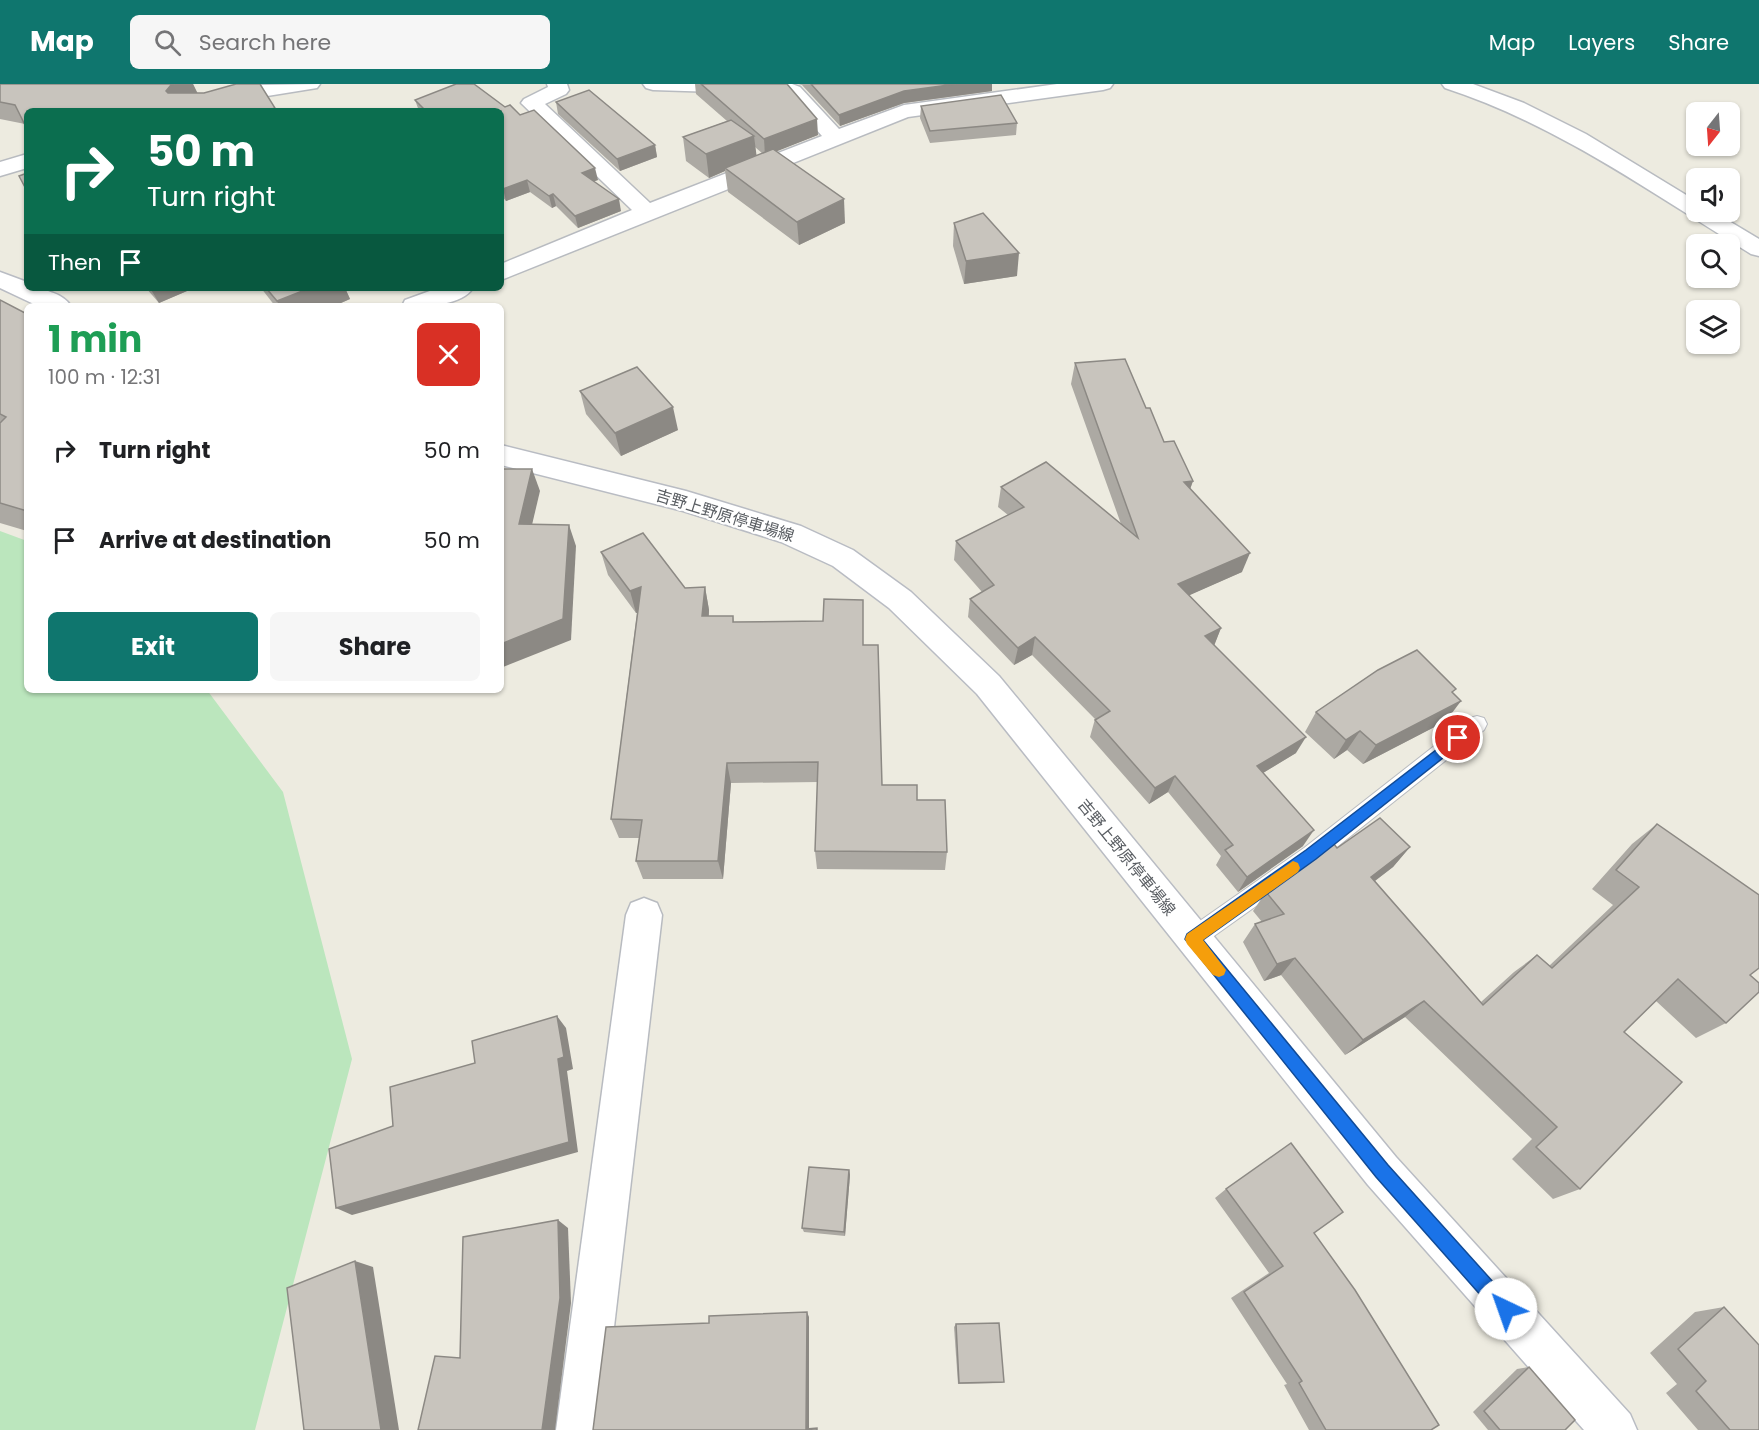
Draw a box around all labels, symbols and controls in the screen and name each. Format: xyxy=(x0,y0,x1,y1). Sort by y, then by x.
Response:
search box xyxy=(130,15,550,69)
text: Map xyxy=(30,22,94,61)
icon: search xyxy=(151,26,184,59)
text: Search here xyxy=(199,27,331,58)
text: Map xyxy=(1489,28,1535,57)
text: Layers xyxy=(1568,28,1635,57)
text: Share xyxy=(1668,28,1729,57)
north arrow xyxy=(1686,102,1740,156)
map controls xyxy=(1686,102,1740,354)
text: 50 m xyxy=(147,122,255,181)
icon: right xyxy=(48,132,126,210)
button: sound xyxy=(1686,168,1740,222)
text: Turn right xyxy=(147,178,276,215)
button: search xyxy=(1686,234,1740,288)
icon: arrive xyxy=(114,246,147,279)
text: Then xyxy=(48,247,102,278)
button: layers xyxy=(1686,300,1740,354)
text: 1 min xyxy=(48,314,142,365)
button: close xyxy=(417,323,480,386)
text: 100 m · 12:31 xyxy=(48,363,161,391)
icon: right xyxy=(48,434,81,467)
text: Turn right xyxy=(99,435,210,466)
text: 50 m xyxy=(424,435,480,466)
street label: 吉野上野原停車場線 xyxy=(653,483,797,548)
icon: arrive xyxy=(48,524,81,557)
text: Arrive at destination xyxy=(99,525,331,556)
text: 50 m xyxy=(424,525,480,556)
button: Exit xyxy=(48,612,258,681)
button: Share xyxy=(270,612,480,681)
pin xyxy=(1432,712,1483,763)
icon: arrive xyxy=(1441,721,1474,754)
street label: 吉野上野原停車場線 xyxy=(1072,794,1181,921)
position arrow xyxy=(1474,1277,1538,1341)

